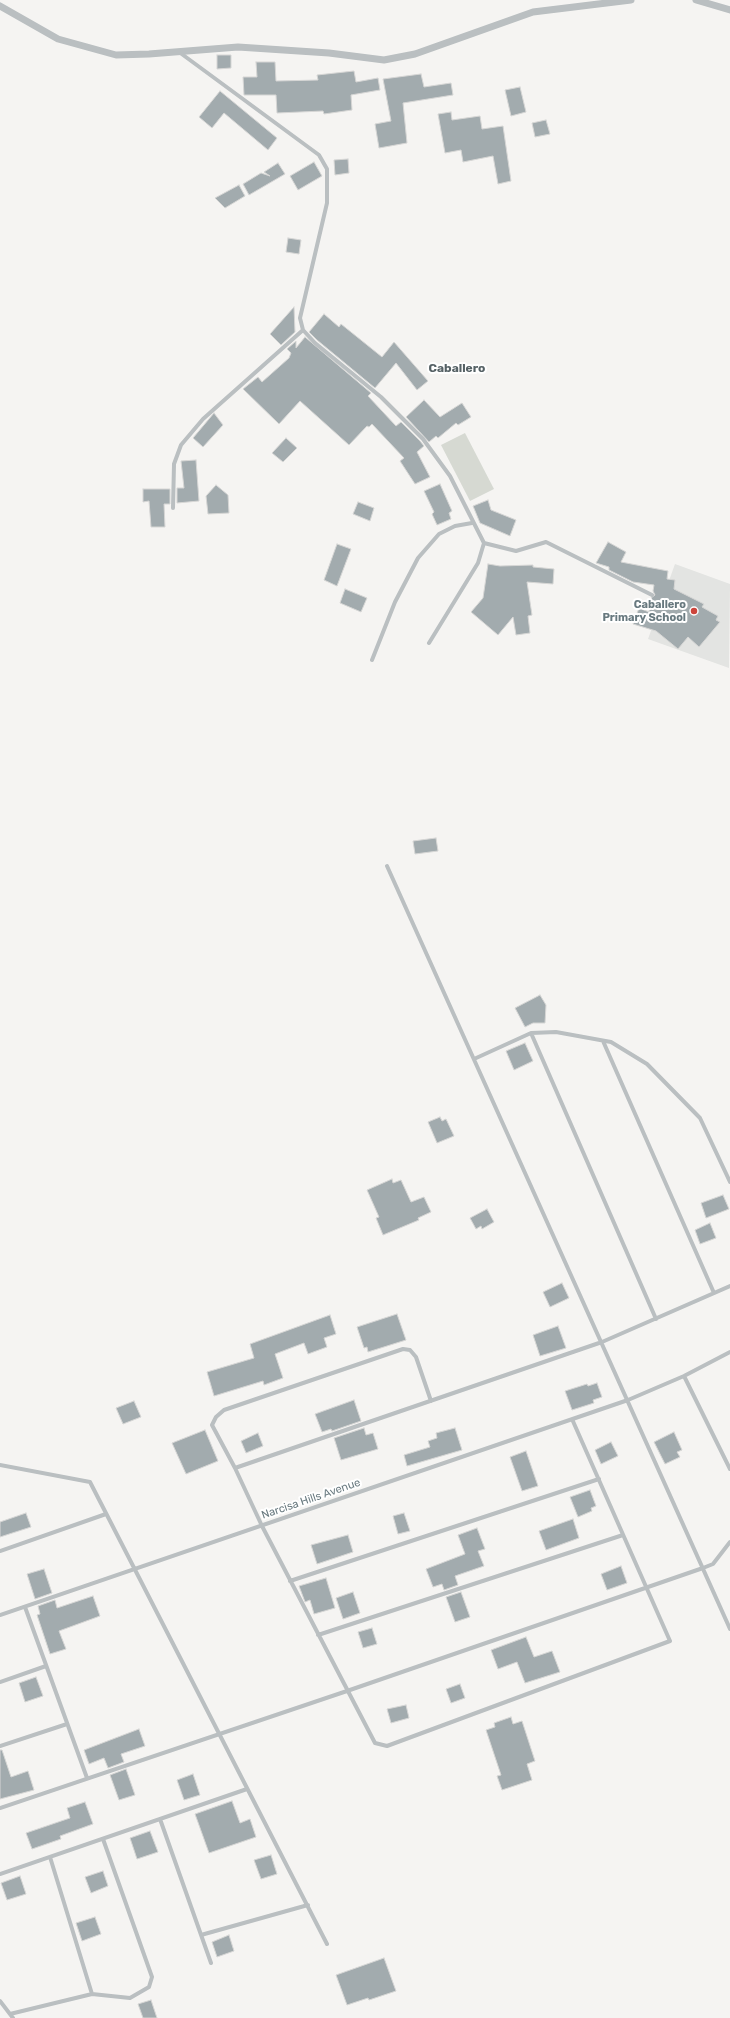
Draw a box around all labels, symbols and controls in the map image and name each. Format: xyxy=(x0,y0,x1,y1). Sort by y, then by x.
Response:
district label: Caballero xyxy=(429,362,485,376)
place label: Caballero Primary School xyxy=(602,598,686,624)
marker: Caballero Primary School xyxy=(689,606,699,616)
street label: Narcisa Hills Avenue xyxy=(260,1476,362,1522)

